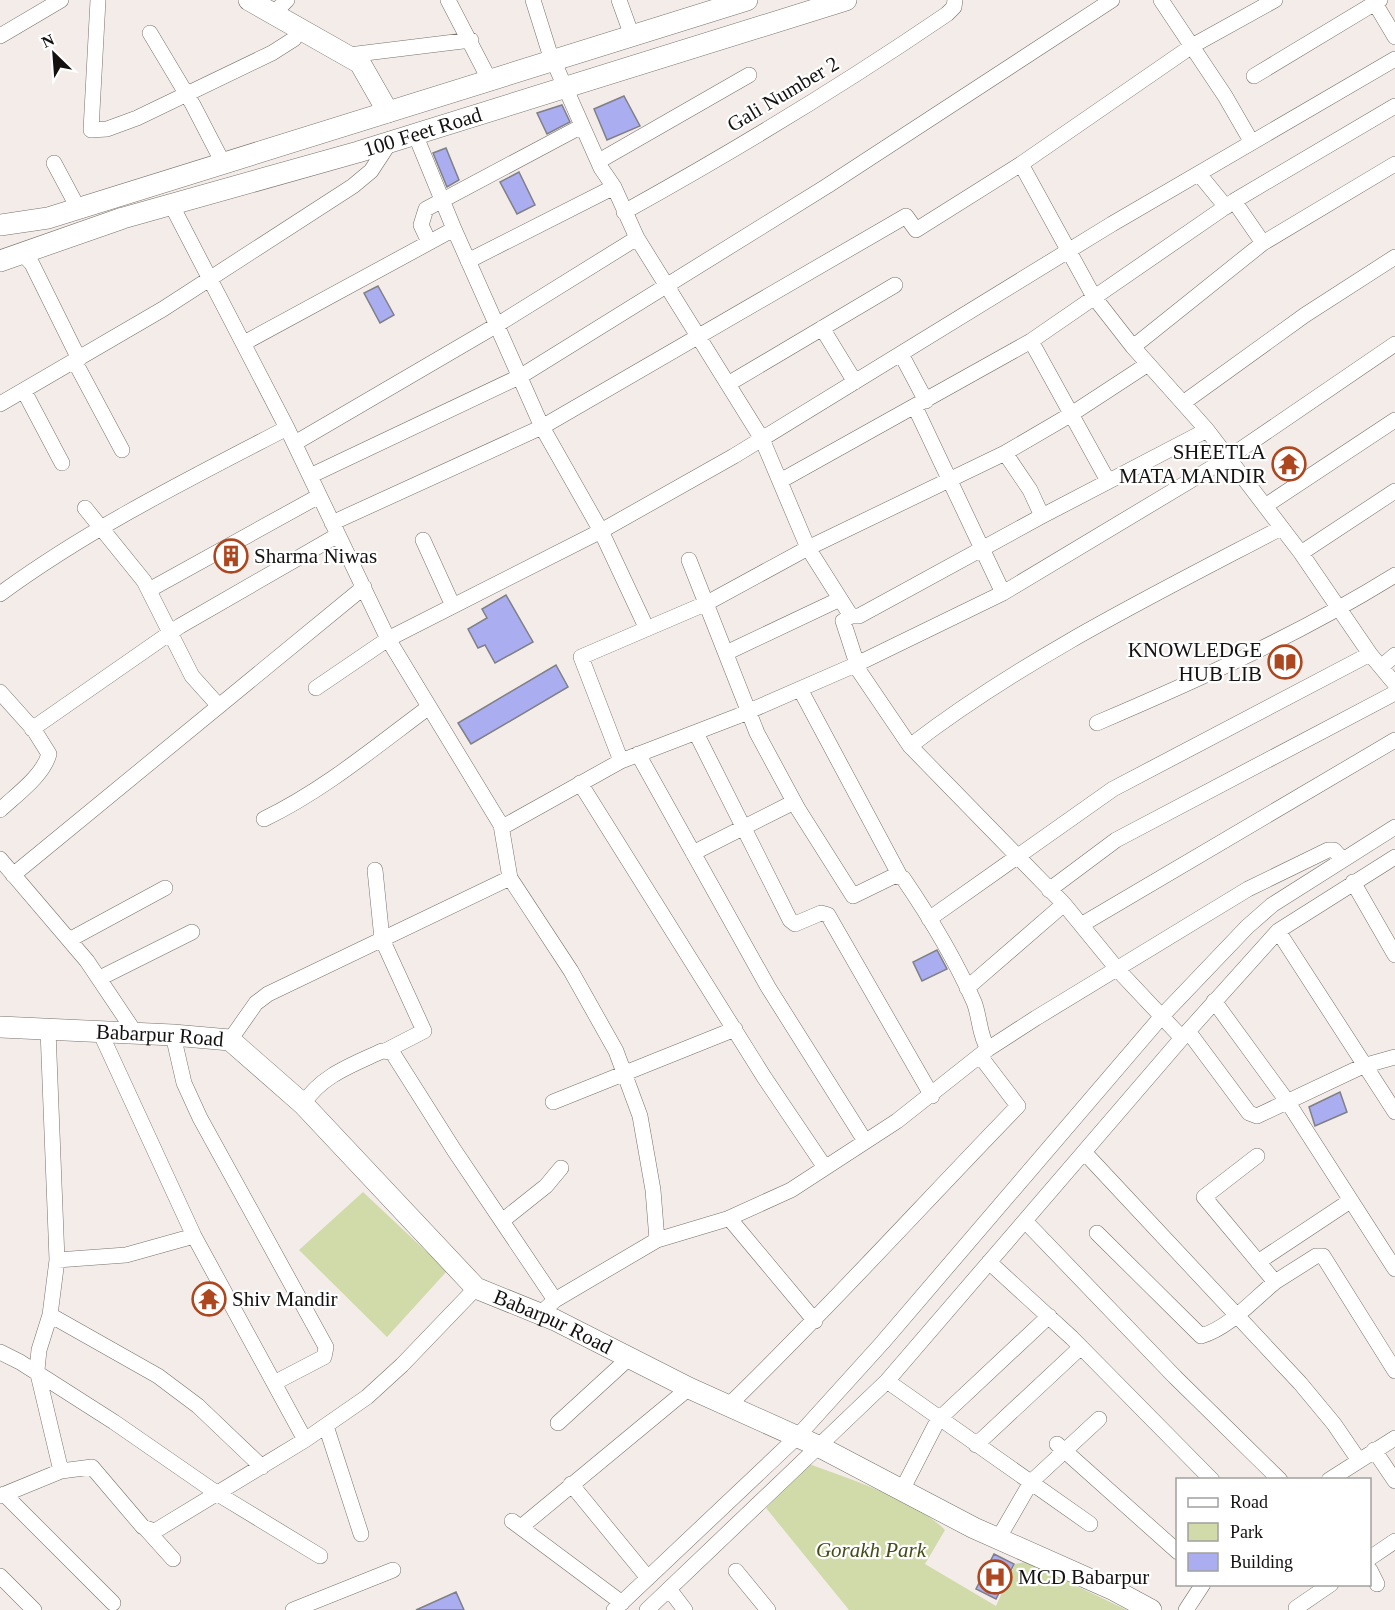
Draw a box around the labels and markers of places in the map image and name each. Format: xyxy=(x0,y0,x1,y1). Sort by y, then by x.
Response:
place label: SHEETLA MATA MANDIR xyxy=(1119,440,1267,488)
temple icon: SHEETLA MATA MANDIR xyxy=(1271,446,1307,482)
building icon: Sharma Niwas xyxy=(213,538,249,574)
place label: Sharma Niwas xyxy=(254,544,377,568)
place label: KNOWLEDGE HUB LIB xyxy=(1128,638,1262,686)
library icon: KNOWLEDGE HUB LIB xyxy=(1267,644,1303,680)
temple icon: Shiv Mandir xyxy=(191,1281,227,1317)
place label: Shiv Mandir xyxy=(232,1287,338,1311)
hospital icon: MCD Babarpur xyxy=(977,1559,1013,1595)
place label: MCD Babarpur xyxy=(1018,1565,1149,1589)

